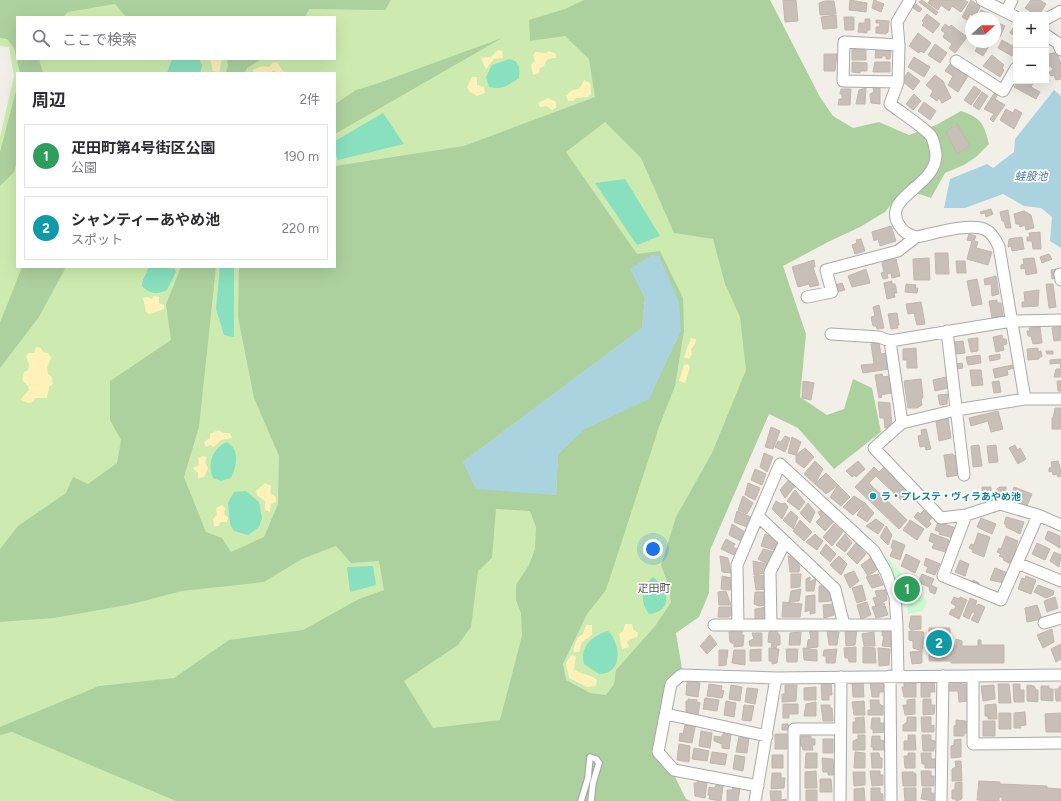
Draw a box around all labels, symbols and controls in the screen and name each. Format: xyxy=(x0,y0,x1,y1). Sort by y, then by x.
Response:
north arrow xyxy=(965,12,1001,48)
map controls xyxy=(1013,12,1049,84)
button: + xyxy=(1013,12,1049,48)
search box xyxy=(16,16,336,60)
icon: search xyxy=(30,27,52,49)
text: ここで検索 xyxy=(62,31,137,49)
button: − xyxy=(1013,48,1049,84)
text: 周辺 xyxy=(32,90,66,110)
text: 2件 xyxy=(300,92,320,107)
text: 疋田町第4号街区公園 xyxy=(71,139,216,157)
text: 1 xyxy=(43,149,49,164)
text: 190 m xyxy=(284,149,319,164)
text: 公園 xyxy=(71,160,97,175)
water label: 蛙股池 xyxy=(1015,170,1048,183)
text: シャンティーあやめ池 xyxy=(71,211,220,229)
text: 2 xyxy=(42,221,50,236)
text: 220 m xyxy=(282,221,319,236)
text: スポット xyxy=(71,232,123,247)
place label: ラ・プレステ・ヴィラあやめ池 xyxy=(881,490,1021,503)
marker: ラ・プレステ・ヴィラあやめ池 xyxy=(868,491,878,501)
your location xyxy=(643,539,663,559)
pin: 1 xyxy=(894,574,920,604)
district label: 疋田町 xyxy=(638,582,671,595)
pin: 2 xyxy=(926,628,952,658)

